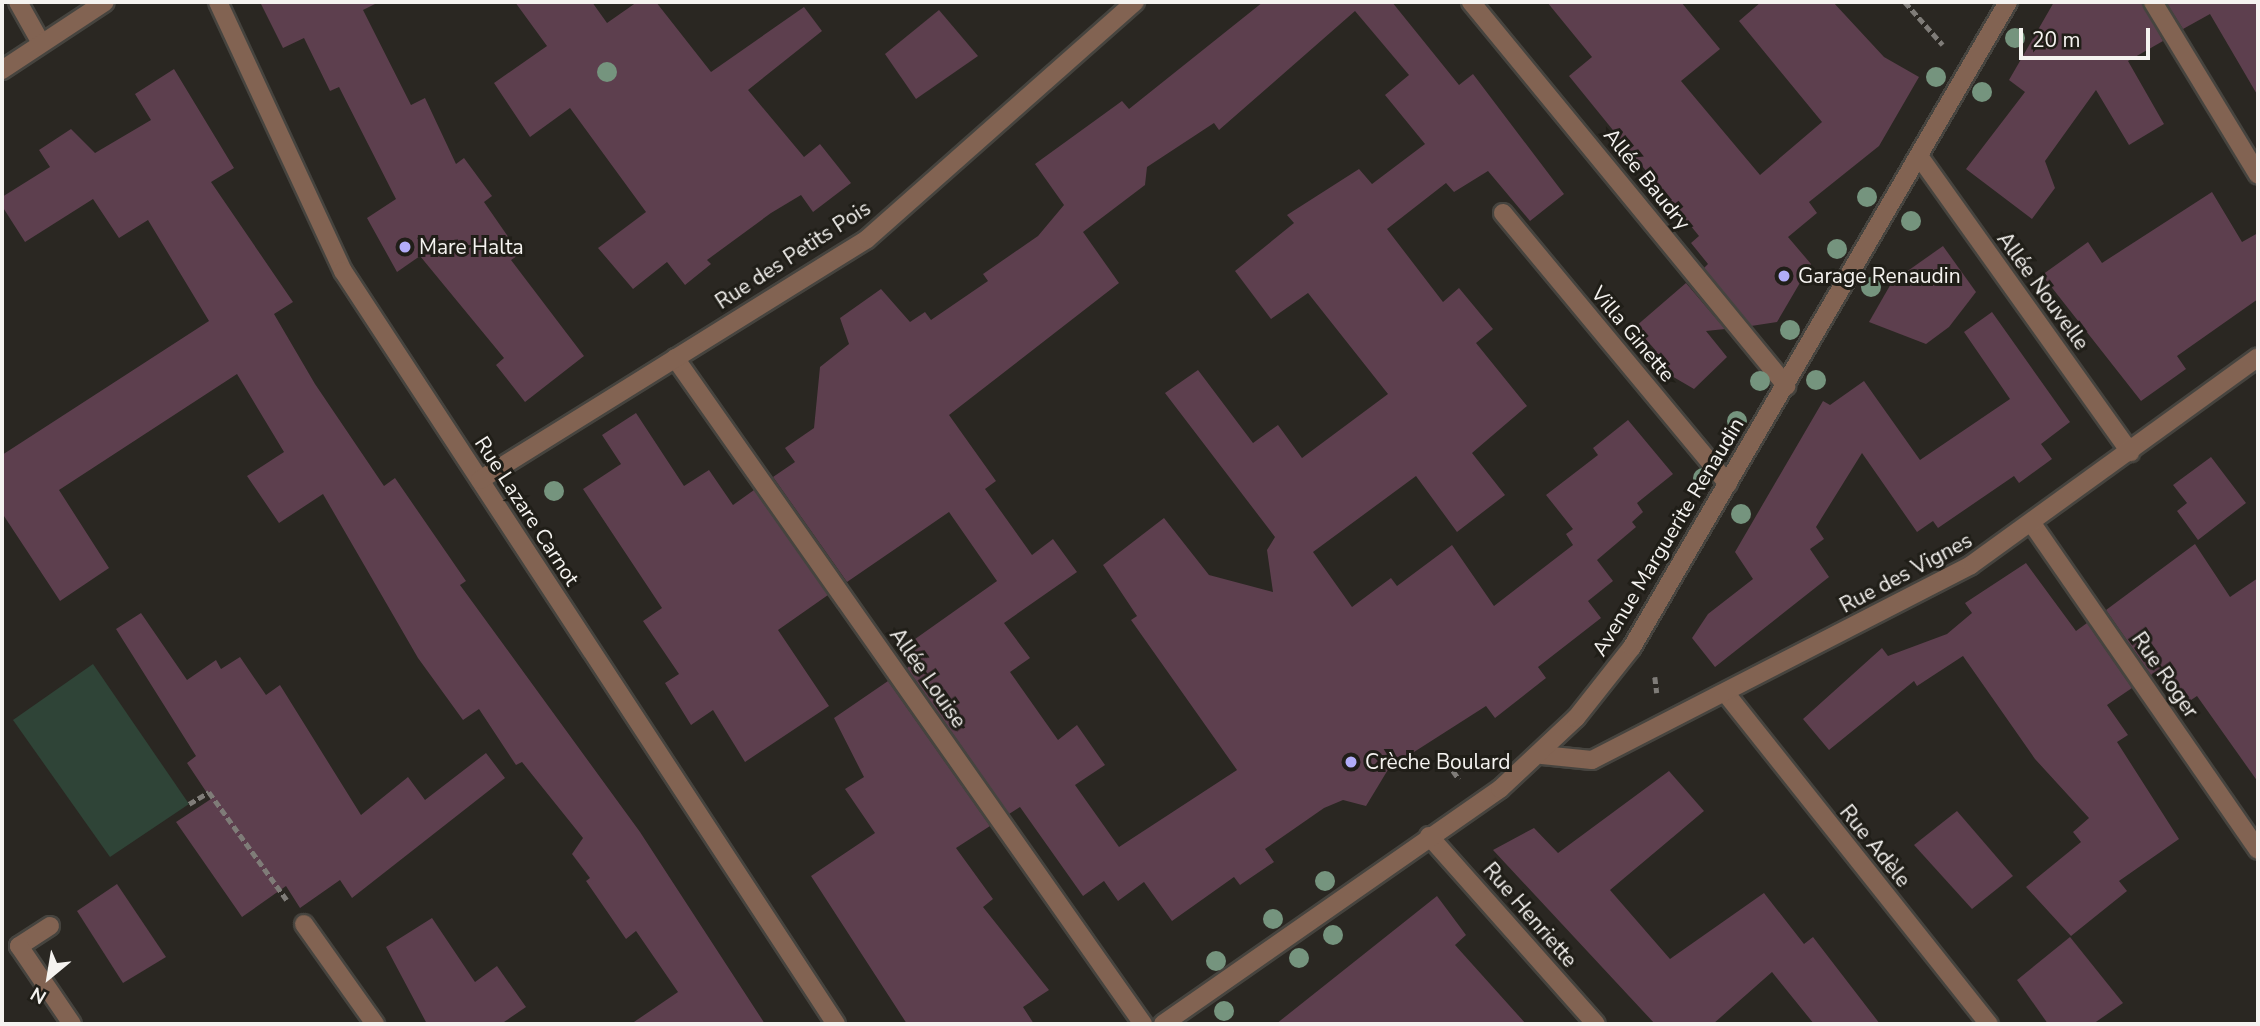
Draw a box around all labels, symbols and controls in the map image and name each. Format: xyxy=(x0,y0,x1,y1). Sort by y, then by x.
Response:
scale bar xyxy=(2022,14,2153,58)
text: 20 m xyxy=(2032,26,2081,54)
street label: Allée Baudry xyxy=(1598,123,1696,235)
street label: Rue des Petits Pois xyxy=(711,195,875,315)
street label: Allée Nouvelle xyxy=(1992,227,2094,355)
place label: Mare Halta xyxy=(419,234,524,260)
marker: Mare Halta xyxy=(397,239,413,255)
place label: Garage Renaudin xyxy=(1798,263,1961,289)
marker: Garage Renaudin xyxy=(1776,268,1792,284)
street label: Villa Ginette xyxy=(1586,281,1680,387)
street label: Avenue Marguerite Renaudin xyxy=(1587,413,1749,661)
street label: Rue Lazare Carnot xyxy=(469,432,585,590)
street label: Rue des Vignes xyxy=(1836,528,1976,618)
street label: Allée Louise xyxy=(884,623,972,733)
street label: Rue Roger xyxy=(2126,627,2204,723)
place label: Crèche Boulard xyxy=(1365,749,1511,775)
marker: Crèche Boulard xyxy=(1343,754,1359,770)
street label: Rue Adèle xyxy=(1834,800,1916,892)
street label: Rue Henriette xyxy=(1478,857,1582,973)
north arrow xyxy=(14,942,84,1012)
text: N xyxy=(26,980,51,1010)

